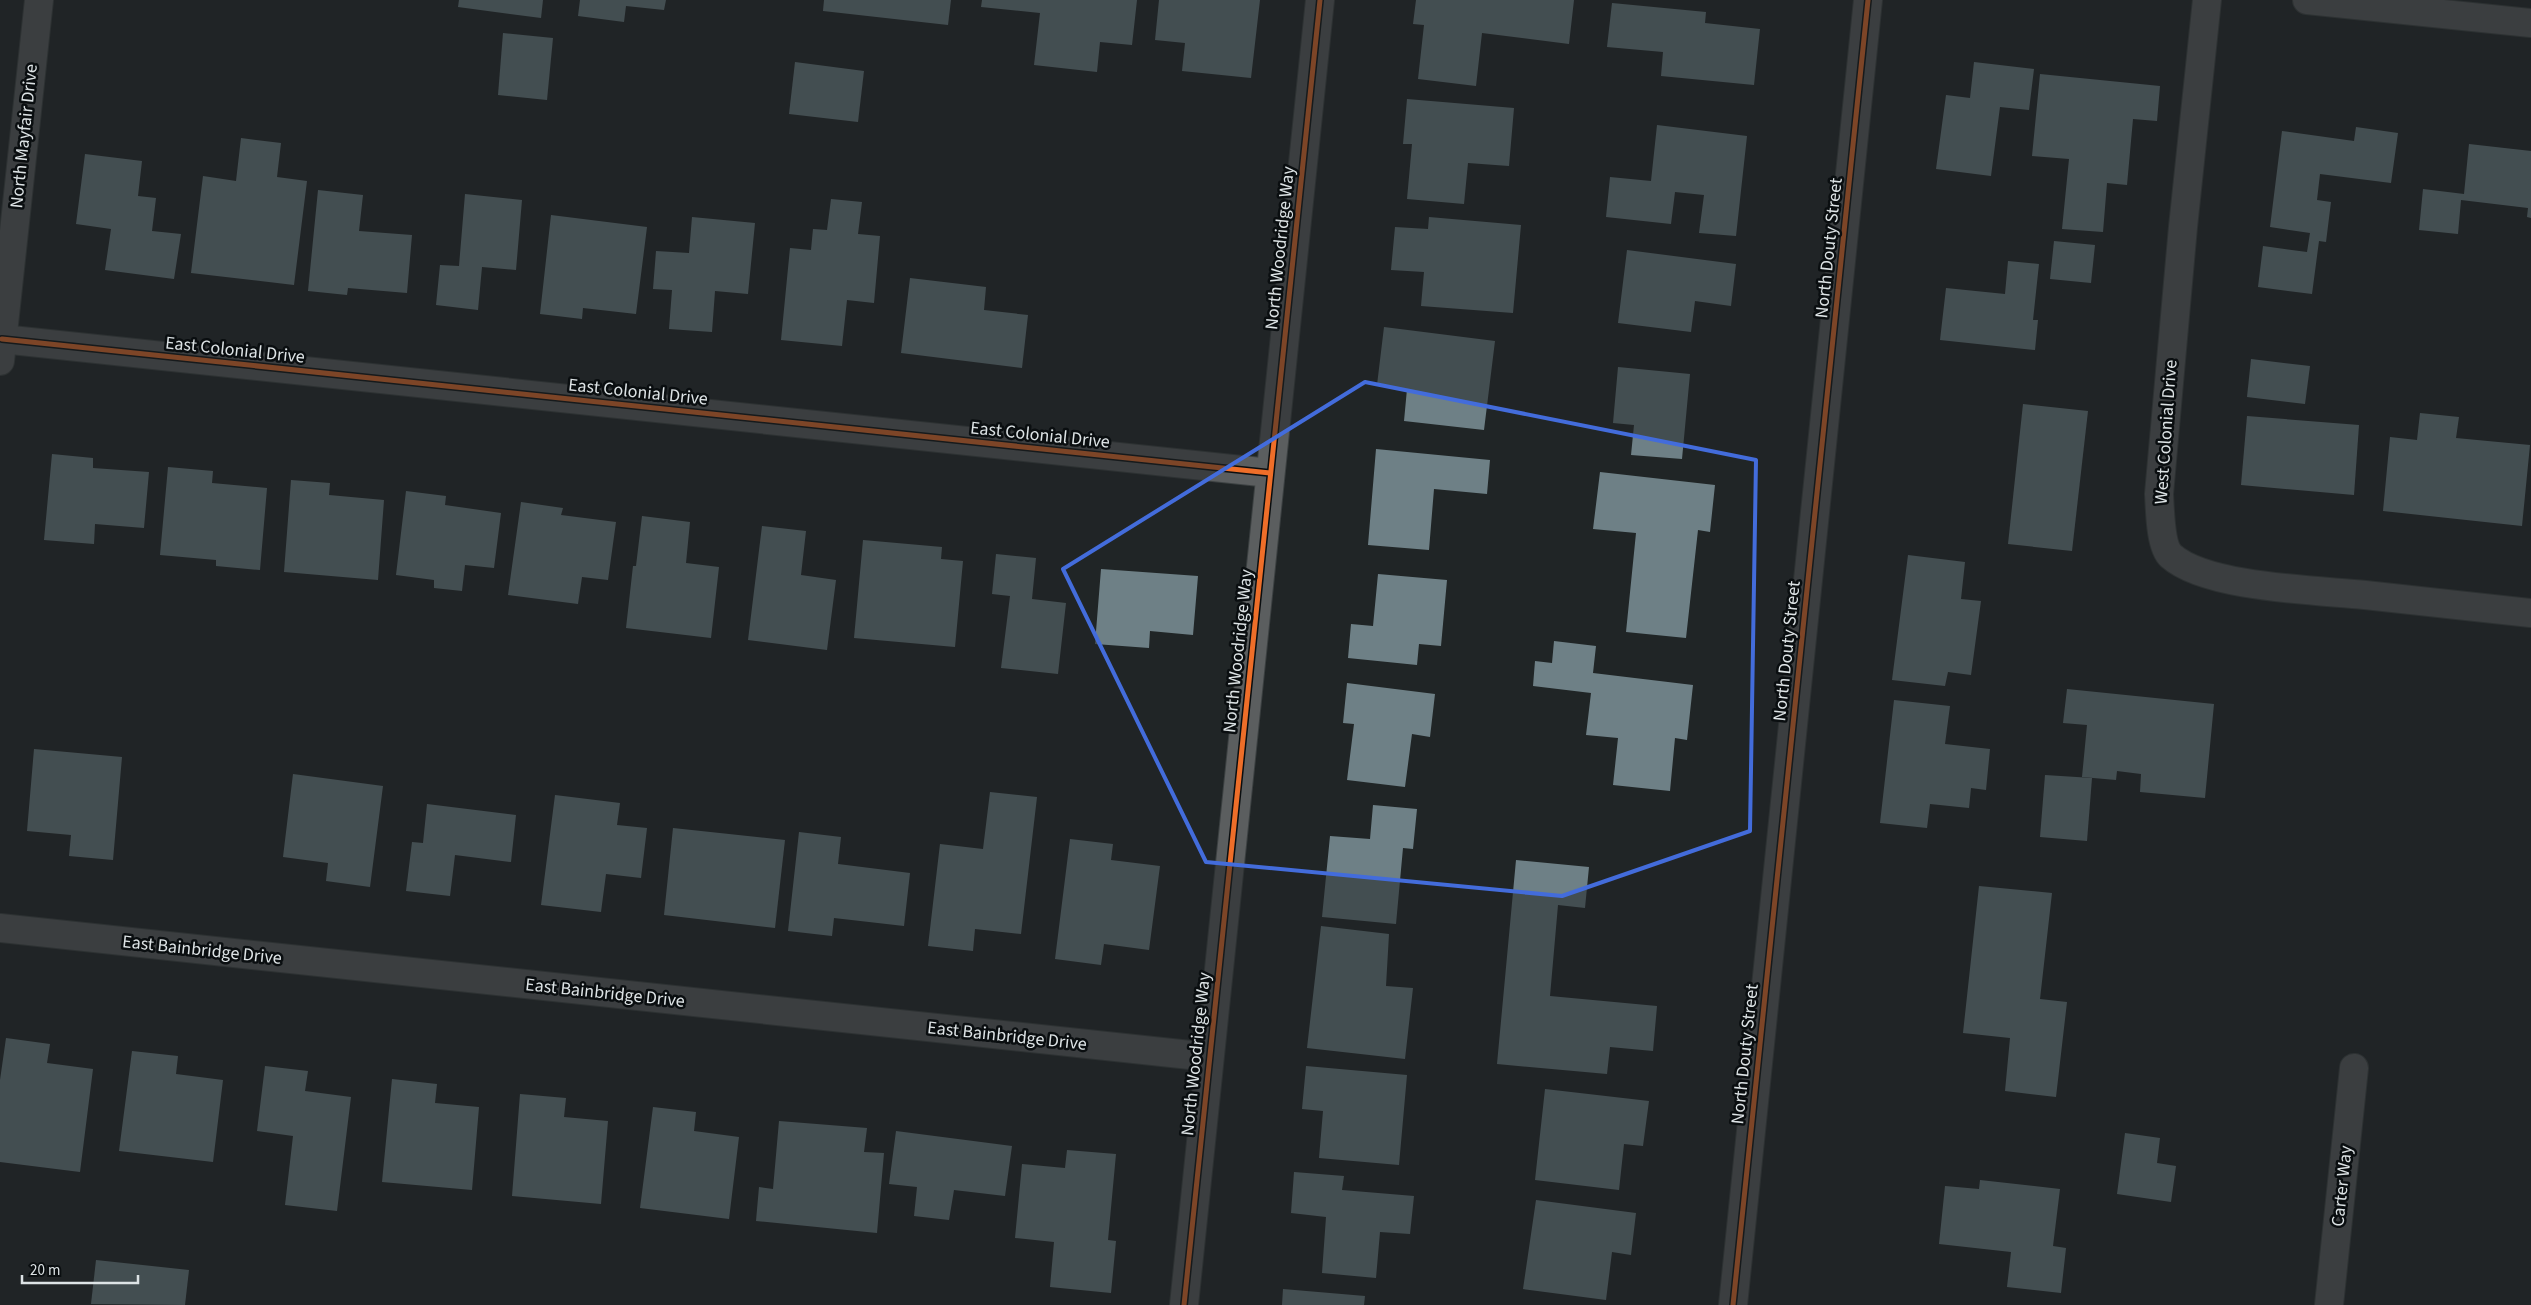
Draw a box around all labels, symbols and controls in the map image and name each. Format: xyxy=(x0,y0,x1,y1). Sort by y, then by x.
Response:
street label: North Mayfair Drive xyxy=(4,63,44,209)
street label: North Woodridge Way xyxy=(1259,164,1301,331)
street label: North Douty Street xyxy=(1809,177,1849,319)
street label: East Colonial Drive xyxy=(164,330,306,370)
street label: West Colonial Drive xyxy=(2148,359,2184,505)
street label: East Colonial Drive xyxy=(567,372,709,412)
street label: East Colonial Drive xyxy=(969,415,1111,455)
street label: North Woodridge Way xyxy=(1217,567,1259,734)
street label: North Douty Street xyxy=(1767,580,1807,722)
street label: East Bainbridge Drive xyxy=(121,929,283,971)
street label: North Woodridge Way xyxy=(1175,970,1217,1137)
street label: East Bainbridge Drive xyxy=(524,972,686,1014)
street label: North Douty Street xyxy=(1725,983,1765,1125)
street label: East Bainbridge Drive xyxy=(926,1015,1088,1057)
street label: Carter Way xyxy=(2325,1144,2359,1228)
scale bar xyxy=(22,1252,139,1284)
text: 20 m xyxy=(30,1260,60,1281)

